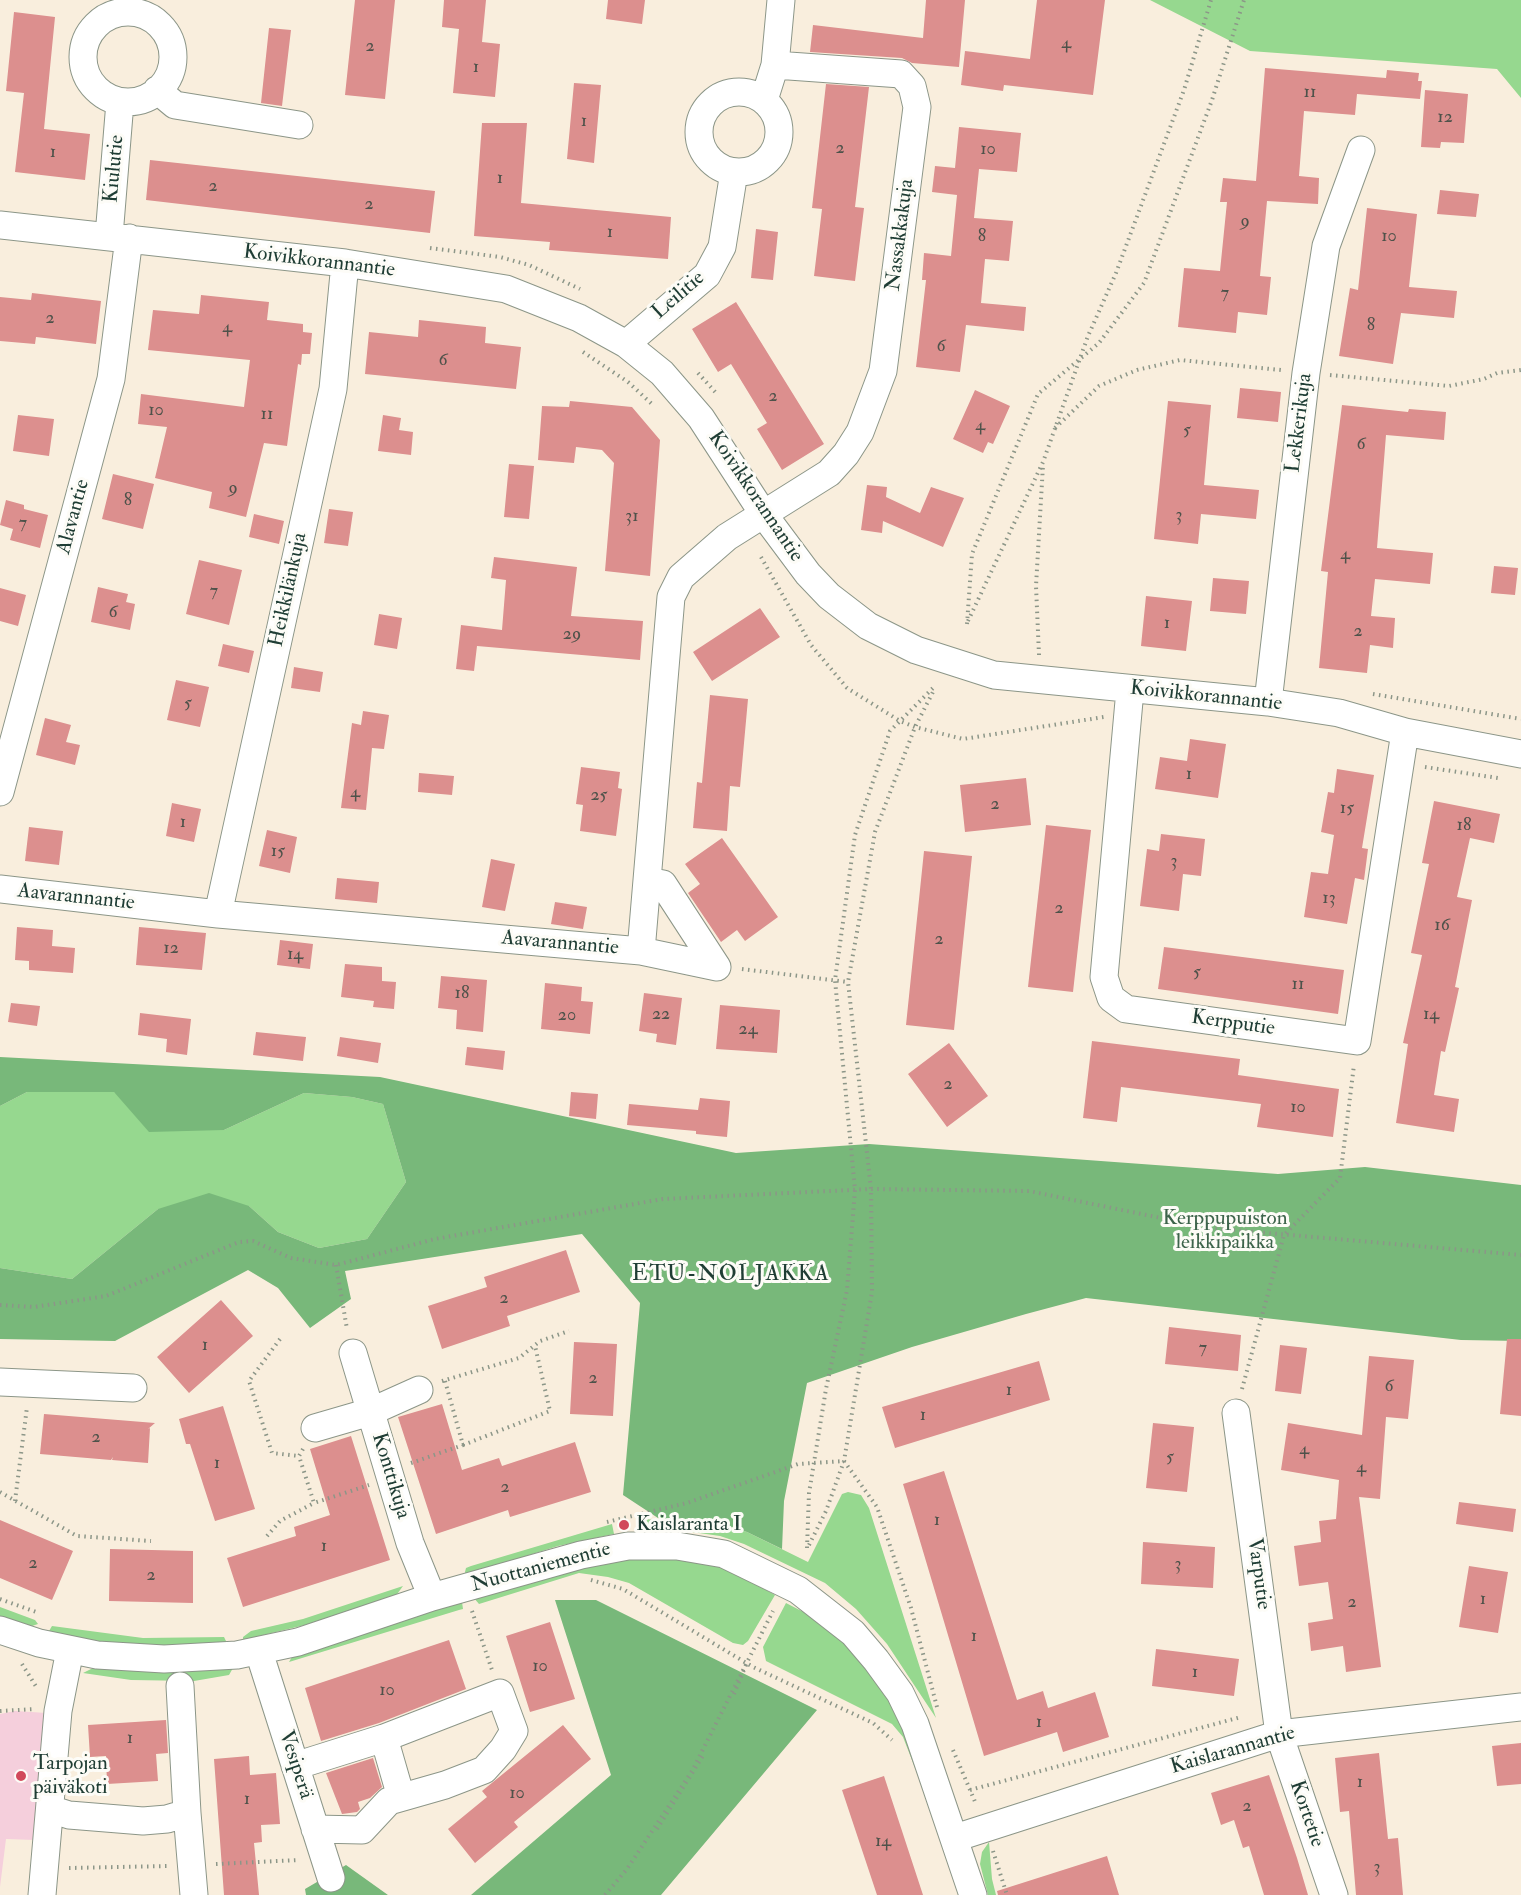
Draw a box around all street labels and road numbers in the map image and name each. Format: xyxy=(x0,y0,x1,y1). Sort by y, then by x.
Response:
street label: Kiulutie xyxy=(99,134,131,204)
street label: Nassakkakuja xyxy=(882,178,920,292)
street label: Koivikkorannantie xyxy=(242,240,396,284)
street label: Leilitie xyxy=(648,266,710,326)
street label: Lekkerikuja xyxy=(1281,372,1319,474)
street label: Koivikkorannantie xyxy=(702,427,808,567)
street label: Alavantie xyxy=(52,477,96,557)
street label: Heikkilänkuja xyxy=(265,531,313,649)
street label: Koivikkorannantie xyxy=(1129,676,1283,718)
street label: Aavarannantie xyxy=(16,879,136,917)
street label: Aavarannantie xyxy=(500,926,620,962)
street label: Kerpputie xyxy=(1190,1006,1276,1042)
street label: Konttikuja xyxy=(365,1430,415,1522)
street label: Nuottaniementie xyxy=(469,1537,613,1599)
street label: Varputie xyxy=(1241,1537,1275,1611)
street label: Kaislarannantie xyxy=(1168,1721,1298,1781)
street label: Vesiperä xyxy=(272,1728,318,1802)
street label: Kortetie xyxy=(1283,1777,1329,1851)

